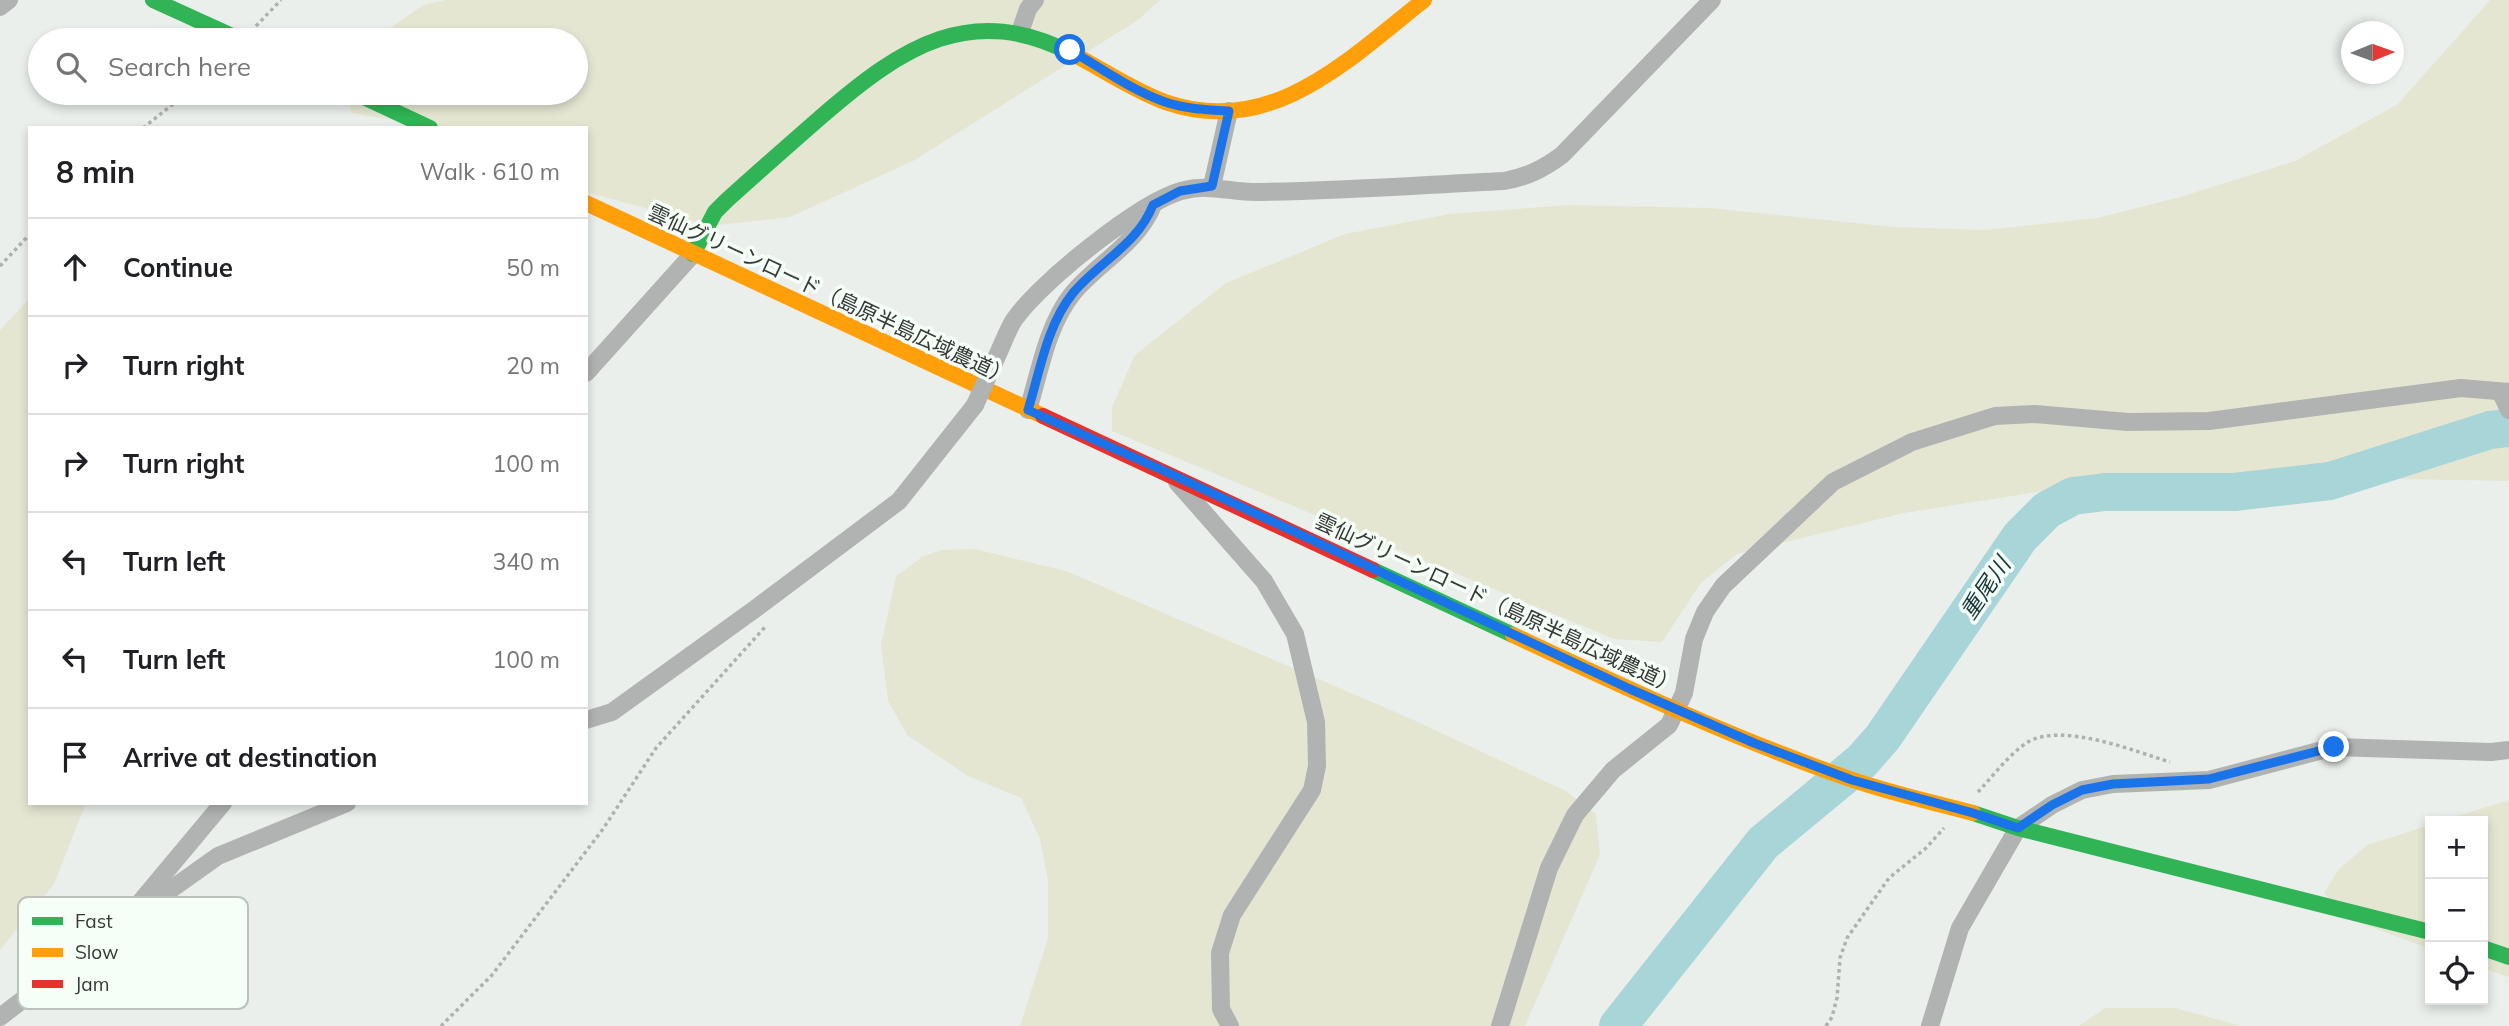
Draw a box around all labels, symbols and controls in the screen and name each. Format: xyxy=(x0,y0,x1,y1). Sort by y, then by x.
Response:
north arrow xyxy=(2341,21,2404,84)
search box xyxy=(28,28,588,105)
route start xyxy=(1054,34,1085,65)
icon: search xyxy=(52,48,90,86)
text: Search here xyxy=(108,50,251,83)
text: 8 min xyxy=(56,153,135,191)
text: Walk · 610 m xyxy=(420,157,560,186)
street label: 雲仙グリーンロード（島原半島広域農道） xyxy=(644,198,1016,390)
icon: ahead xyxy=(56,248,94,286)
text: Continue xyxy=(123,251,233,284)
text: 50 m xyxy=(506,253,560,282)
icon: right xyxy=(56,346,94,384)
text: Turn right xyxy=(123,349,244,382)
text: 20 m xyxy=(506,351,560,380)
icon: right xyxy=(56,444,94,482)
text: Turn right xyxy=(123,447,244,480)
text: 100 m xyxy=(492,449,560,478)
street label: 雲仙グリーンロード（島原半島広域農道） xyxy=(1311,507,1683,699)
icon: left xyxy=(56,542,94,580)
text: Turn left xyxy=(123,545,225,578)
text: 340 m xyxy=(492,547,560,576)
water label: 重尾川 xyxy=(1954,549,2018,625)
icon: left xyxy=(56,640,94,678)
text: Turn left xyxy=(123,643,225,676)
text: 100 m xyxy=(492,645,560,674)
route end xyxy=(2318,731,2349,762)
icon: arrive xyxy=(56,738,94,776)
text: Arrive at destination xyxy=(123,741,378,774)
map controls xyxy=(2425,816,2488,1005)
button: + xyxy=(2425,816,2488,879)
button: − xyxy=(2425,879,2488,942)
legend xyxy=(18,897,248,1009)
text: Fast xyxy=(75,909,113,933)
text: Slow xyxy=(75,940,119,964)
button: locate xyxy=(2425,942,2488,1005)
text: Jam xyxy=(75,972,109,996)

